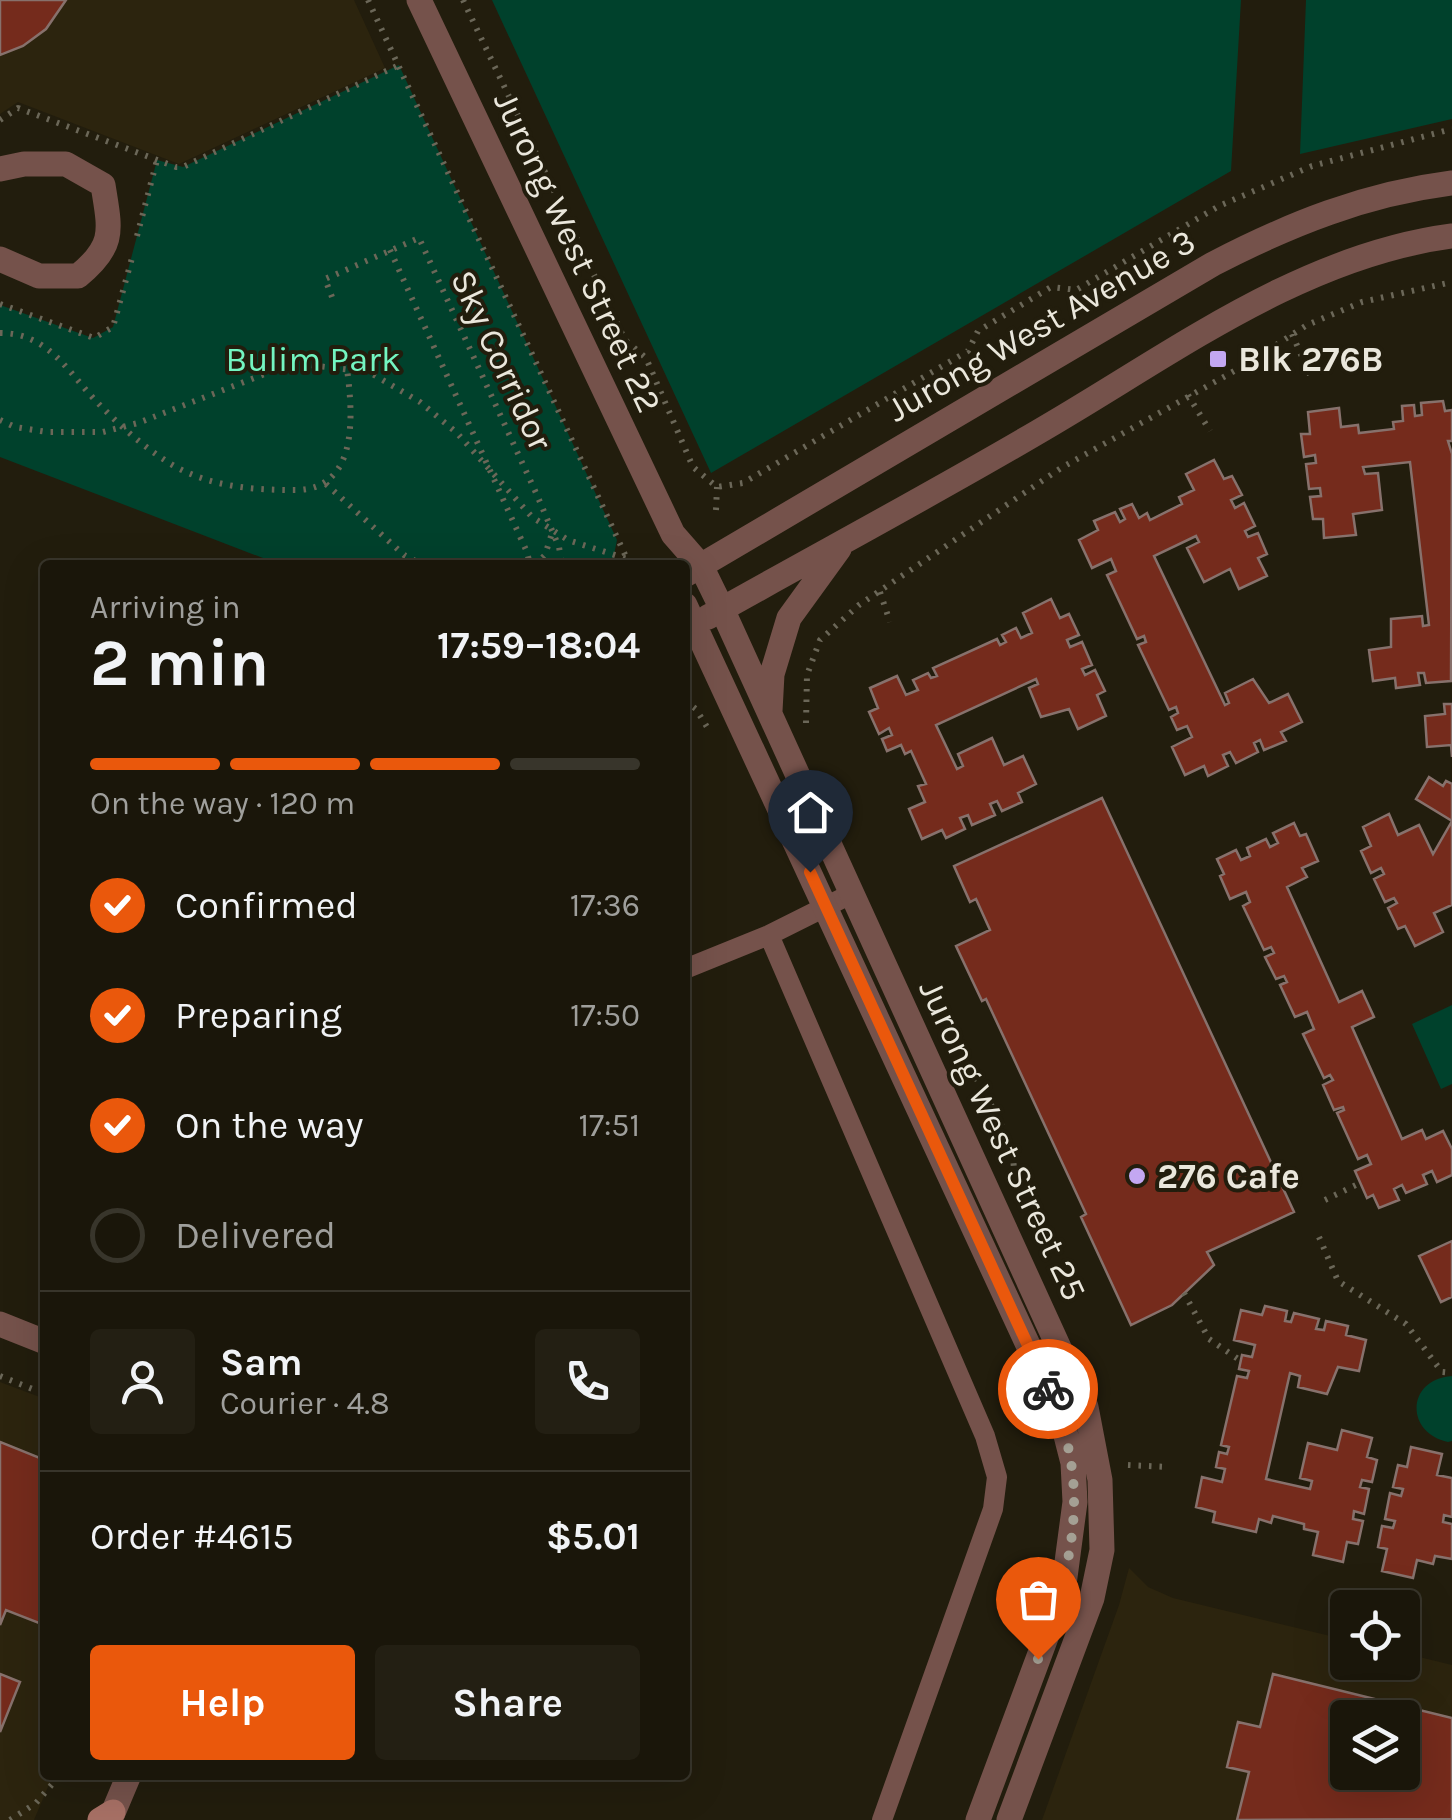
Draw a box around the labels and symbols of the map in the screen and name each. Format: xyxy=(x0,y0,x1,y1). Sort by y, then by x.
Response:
street label: Jurong West Street 22 xyxy=(485,85,670,419)
street label: Jurong West Avenue 3 xyxy=(880,221,1202,430)
street label: Sky Corridor xyxy=(442,264,561,457)
park label: Bulim Park xyxy=(225,339,401,380)
place label: Blk 276B xyxy=(1238,339,1383,380)
marker: Blk 276B xyxy=(1207,348,1229,370)
pin xyxy=(768,770,853,873)
street label: Jurong West Street 25 xyxy=(910,974,1095,1307)
place label: 276 Cafe xyxy=(1157,1156,1300,1197)
marker: 276 Cafe xyxy=(1126,1165,1148,1187)
courier xyxy=(998,1339,1098,1439)
pin xyxy=(996,1557,1081,1660)

